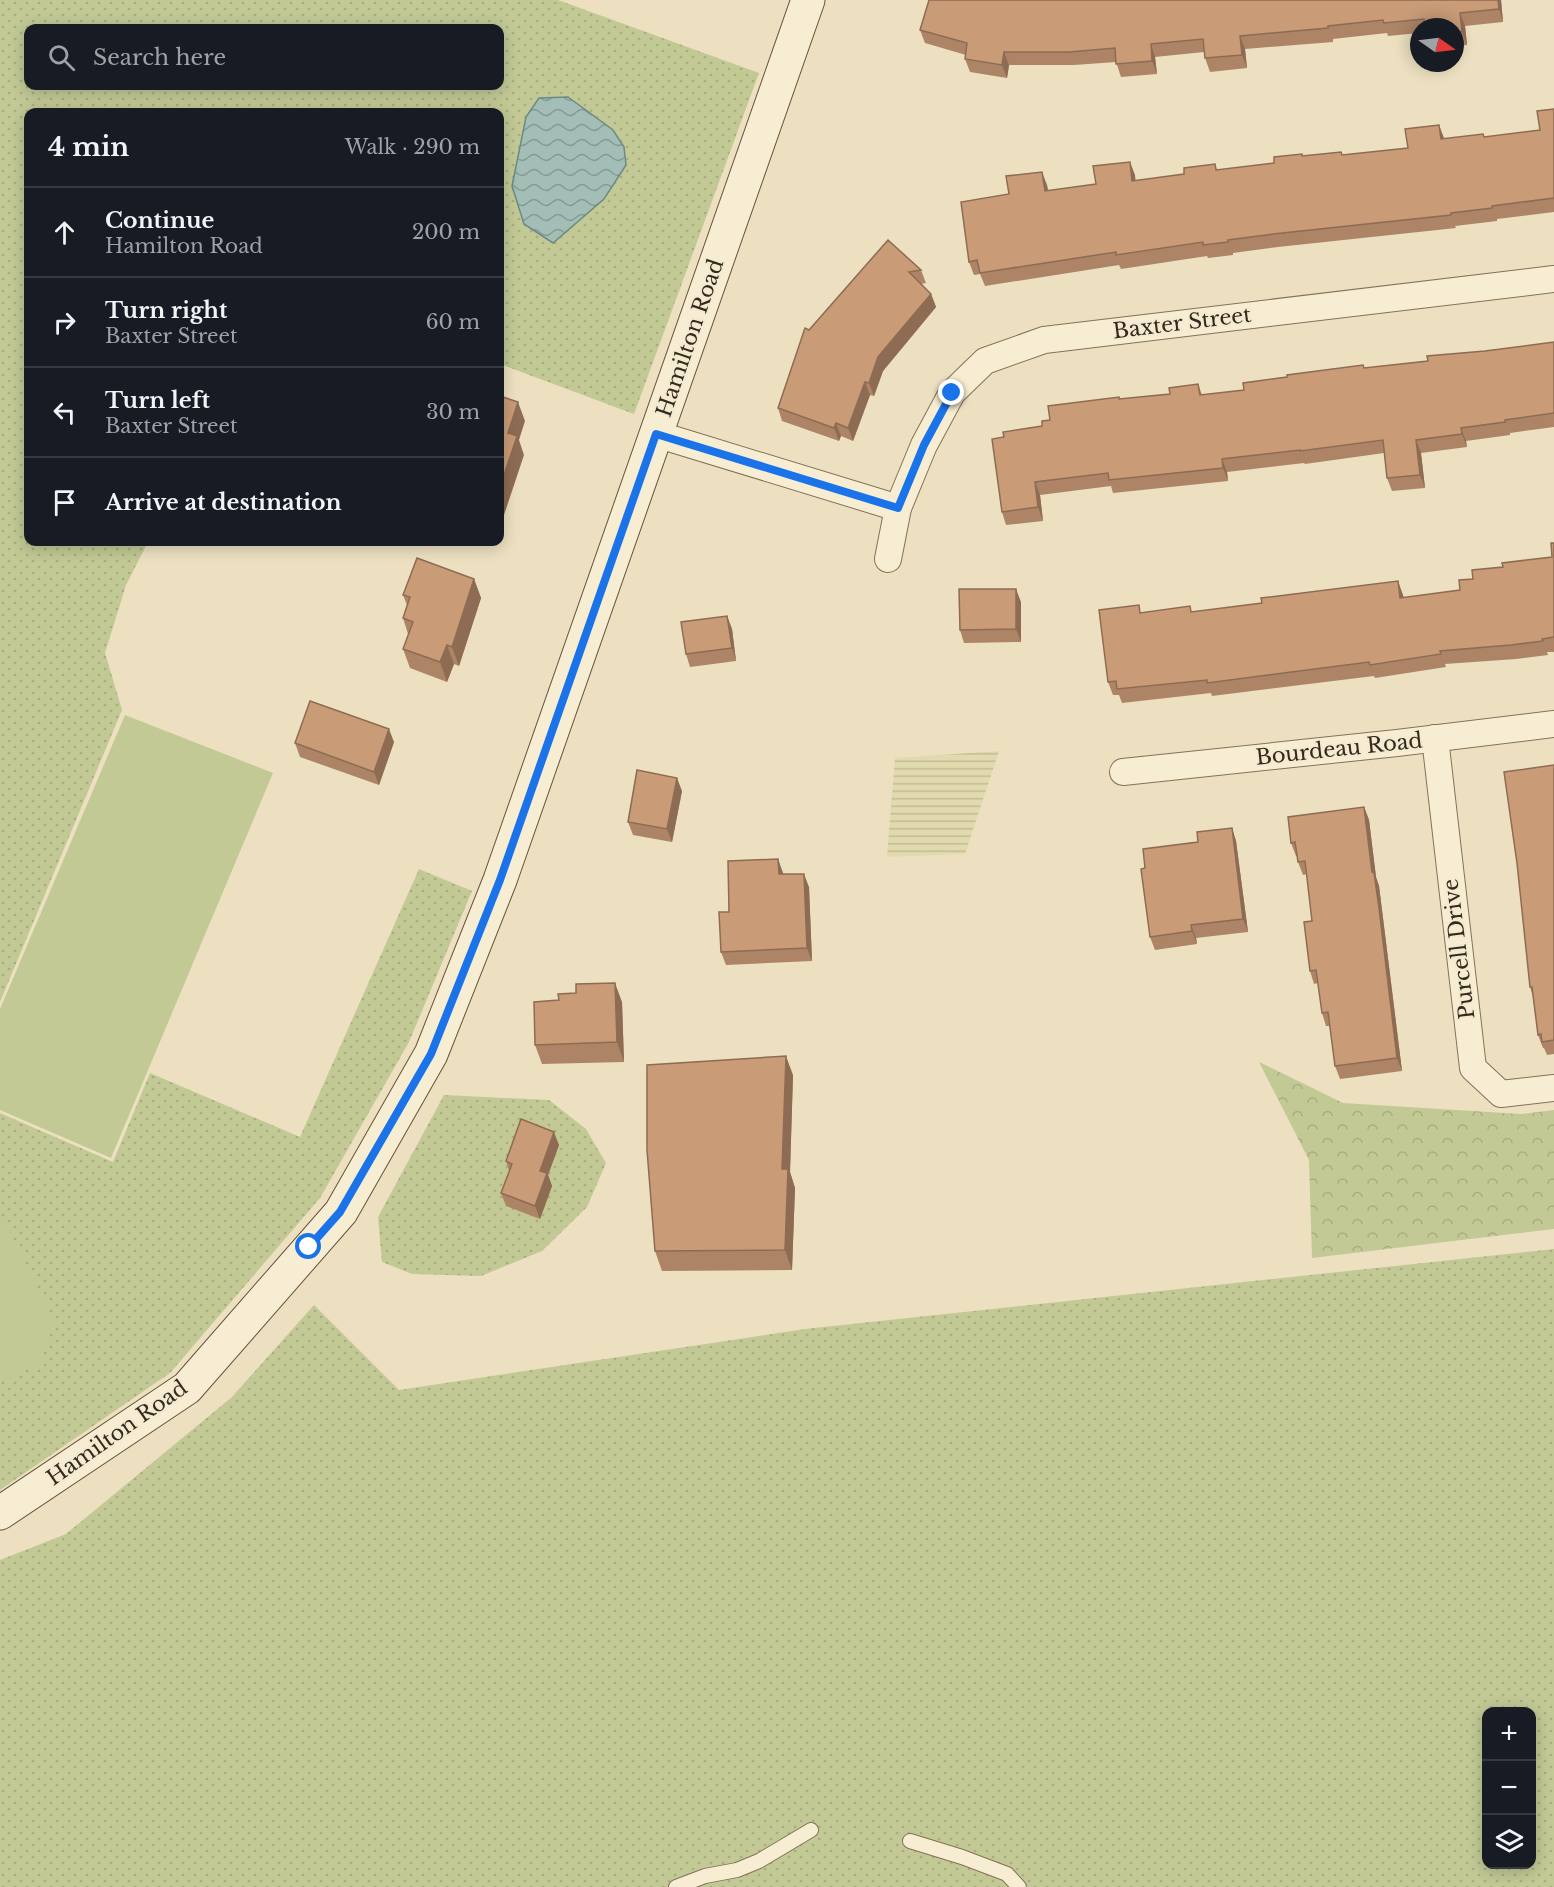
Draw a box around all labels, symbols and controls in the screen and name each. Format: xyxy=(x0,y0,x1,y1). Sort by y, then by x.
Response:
north arrow xyxy=(1410,18,1464,72)
search box xyxy=(24,24,504,90)
icon: search xyxy=(45,41,78,74)
text: Search here xyxy=(93,44,226,71)
text: 4 min xyxy=(48,131,129,163)
text: Walk · 290 m xyxy=(345,135,480,159)
text: Continue xyxy=(105,207,214,234)
icon: ahead xyxy=(48,216,81,249)
text: 200 m xyxy=(412,220,480,244)
text: Hamilton Road xyxy=(105,234,263,258)
street label: Hamilton Road xyxy=(651,255,729,421)
text: Turn right xyxy=(105,297,227,324)
street label: Baxter Street xyxy=(1111,302,1253,344)
icon: right xyxy=(48,306,81,339)
text: 60 m xyxy=(426,310,480,334)
text: Baxter Street xyxy=(105,324,238,348)
route end xyxy=(938,379,964,405)
text: Turn left xyxy=(105,387,210,414)
icon: left xyxy=(48,396,81,429)
text: 30 m xyxy=(426,400,480,424)
text: Baxter Street xyxy=(105,414,238,438)
icon: arrive xyxy=(48,486,81,519)
text: Arrive at destination xyxy=(105,489,342,516)
street label: Bourdeau Road xyxy=(1254,727,1424,771)
street label: Purcell Drive xyxy=(1437,877,1481,1021)
route start xyxy=(295,1233,321,1259)
street label: Hamilton Road xyxy=(42,1375,192,1491)
map controls xyxy=(1482,1707,1536,1869)
button: + xyxy=(1482,1707,1536,1761)
button: − xyxy=(1482,1761,1536,1815)
button: layers xyxy=(1482,1815,1536,1869)

